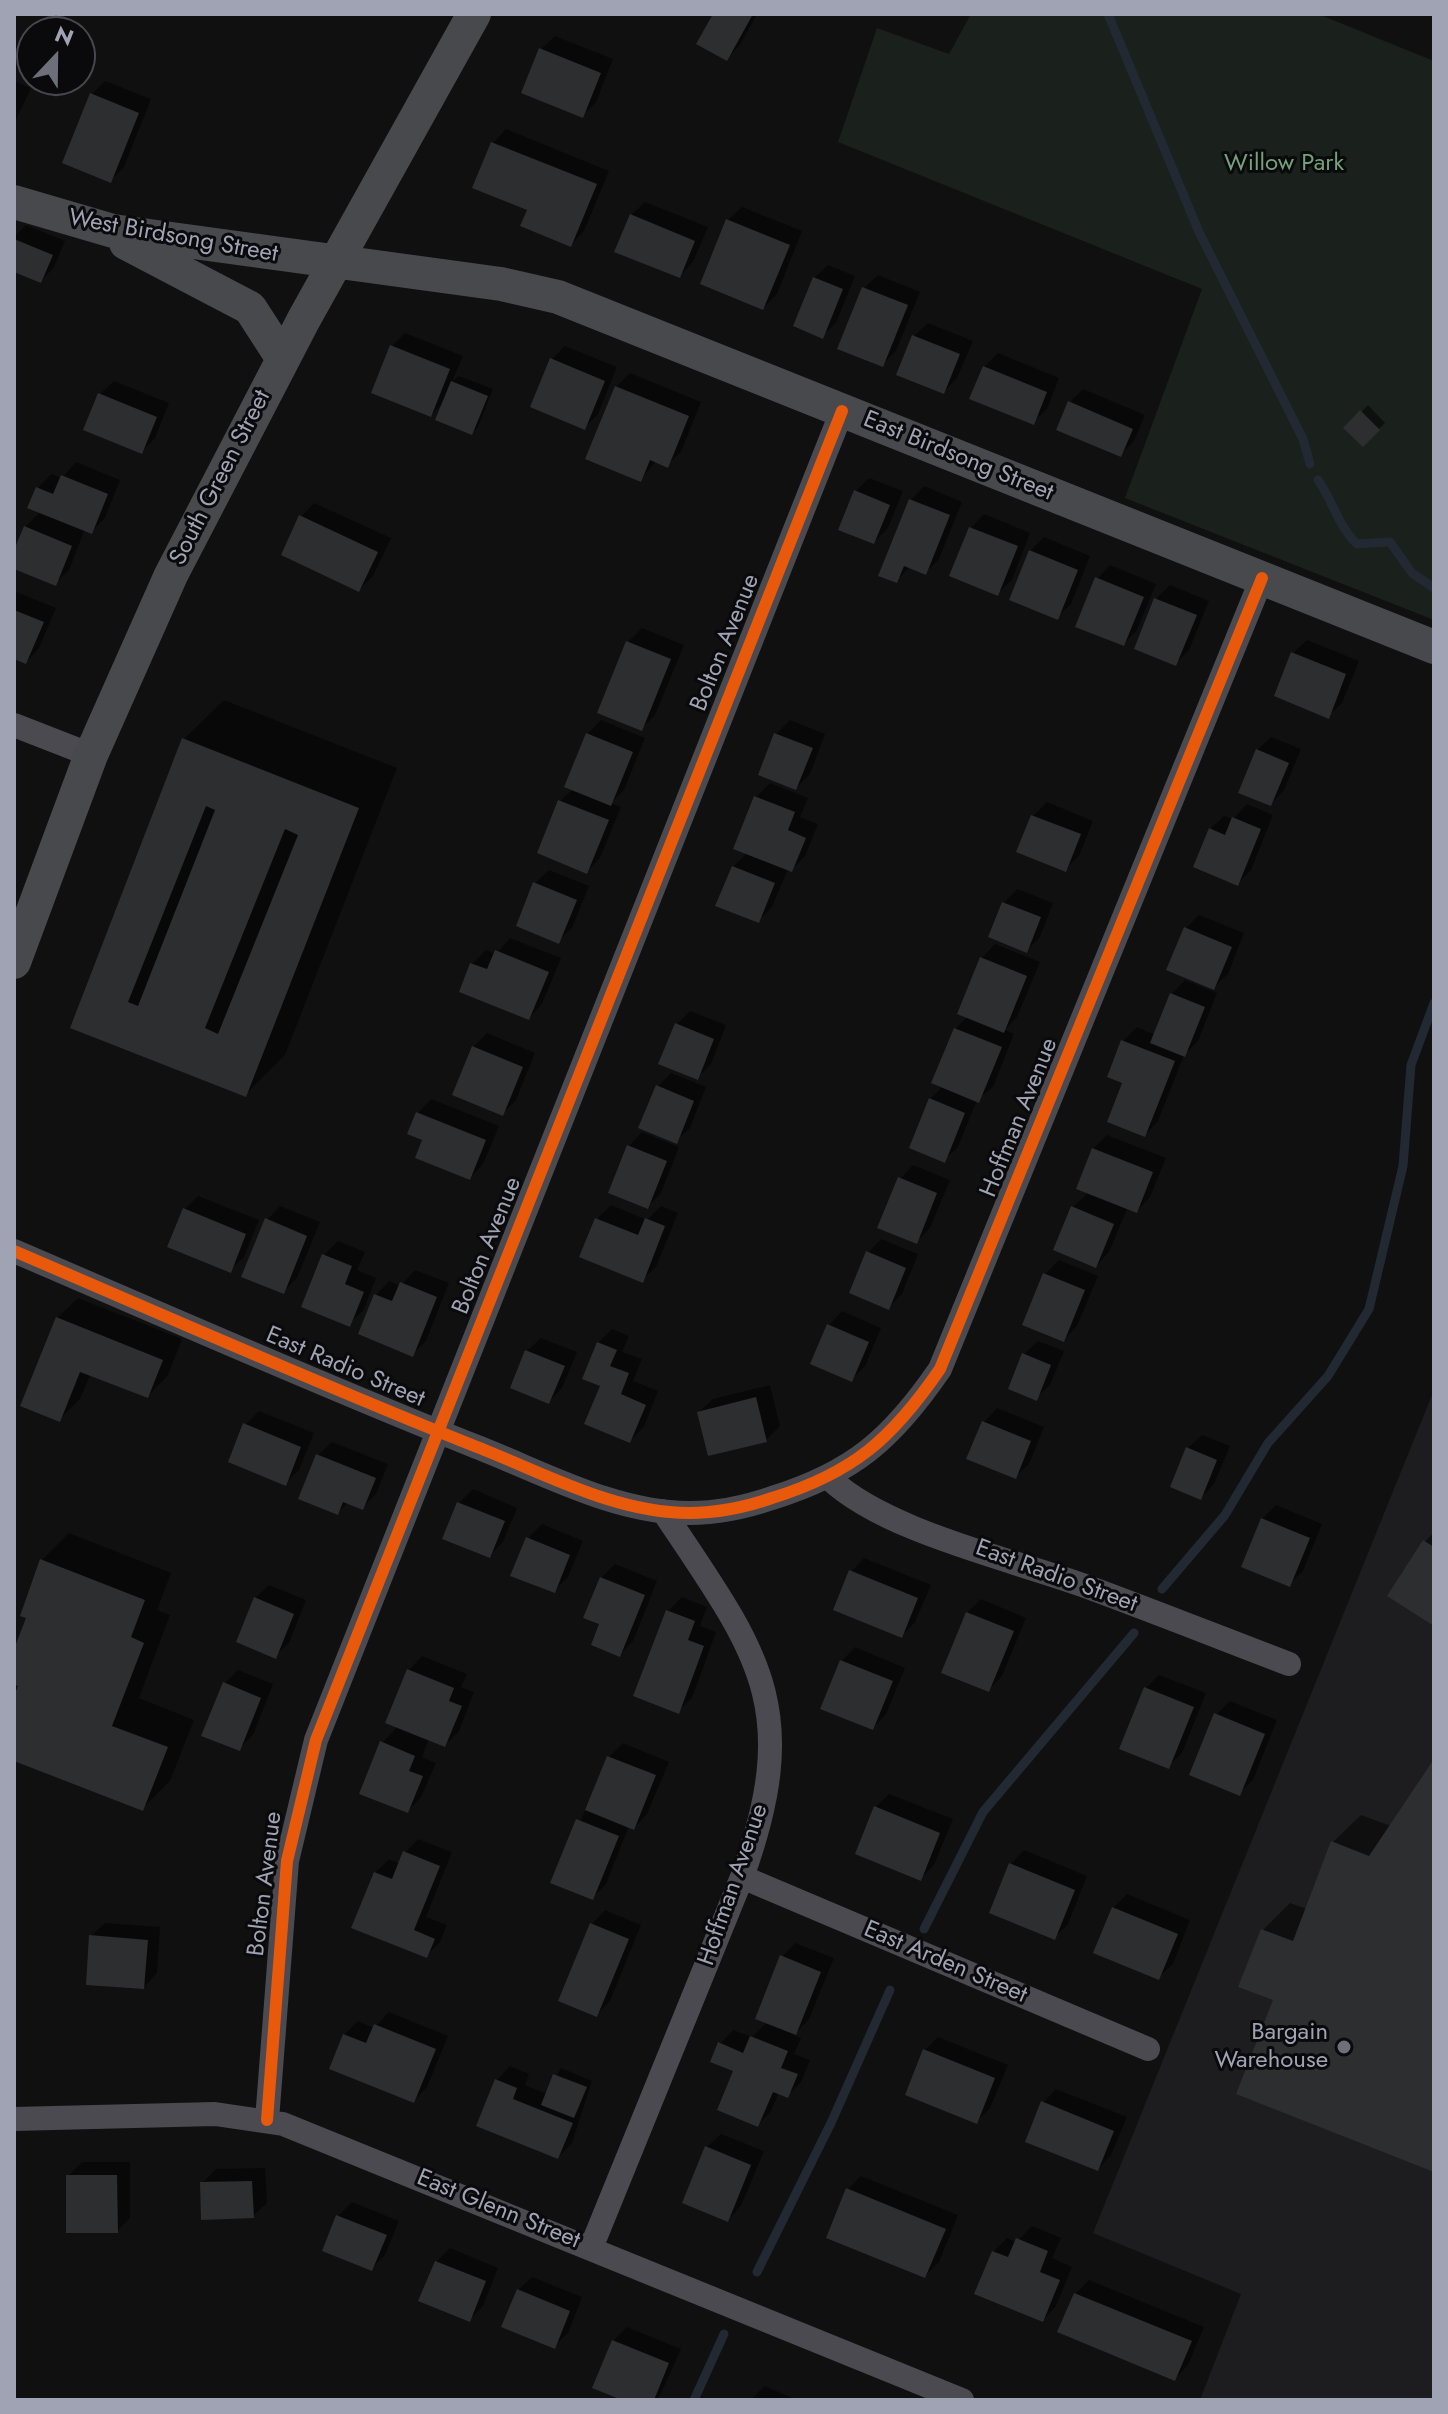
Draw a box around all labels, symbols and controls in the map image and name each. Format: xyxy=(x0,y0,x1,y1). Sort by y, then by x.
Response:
north arrow xyxy=(16,16,96,96)
text: N xyxy=(50,17,78,54)
park label: Willow Park xyxy=(1224,150,1344,178)
street label: West Birdsong Street xyxy=(66,204,280,270)
street label: South Green Street xyxy=(164,386,278,570)
street label: East Birdsong Street xyxy=(859,406,1057,508)
street label: Bolton Avenue xyxy=(685,570,767,716)
street label: Hoffman Avenue xyxy=(975,1034,1065,1202)
street label: Bolton Avenue xyxy=(447,1173,529,1319)
street label: East Radio Street xyxy=(261,1322,429,1414)
street label: East Radio Street xyxy=(971,1534,1141,1620)
street label: Hoffman Avenue xyxy=(693,1801,775,1969)
street label: Bolton Avenue xyxy=(243,1810,289,1958)
street label: East Arden Street xyxy=(859,1916,1031,2010)
place label: Bargain Warehouse xyxy=(1215,2019,1328,2075)
marker: Bargain Warehouse xyxy=(1335,2038,1353,2056)
street label: East Glenn Street xyxy=(412,2164,584,2256)

